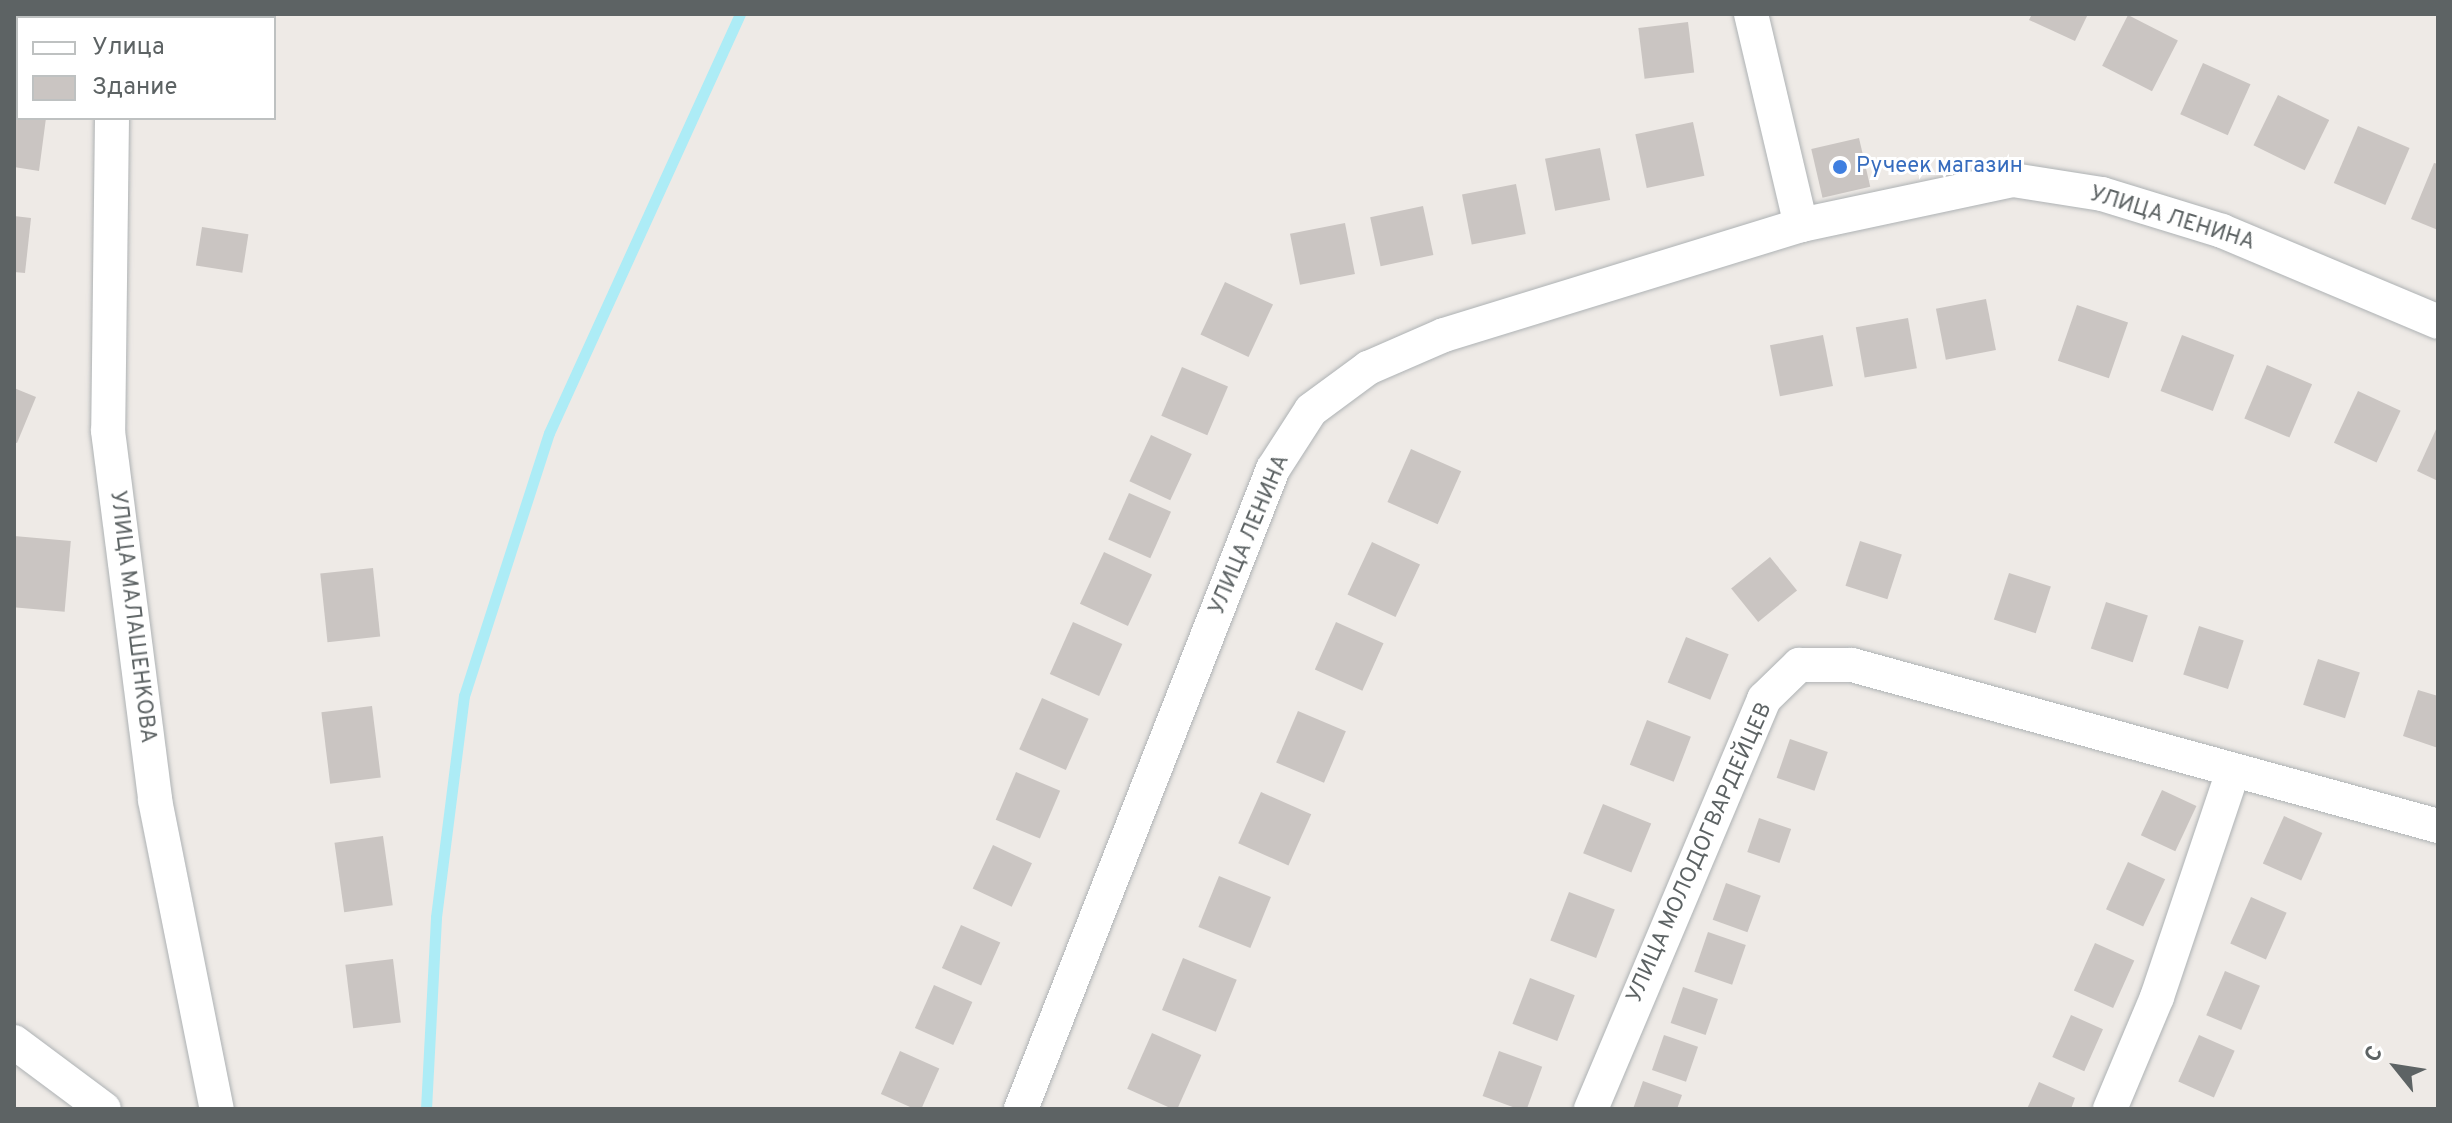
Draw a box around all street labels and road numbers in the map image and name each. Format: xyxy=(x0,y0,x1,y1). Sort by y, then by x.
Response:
street label: УЛИЦА ЛЕНИНА xyxy=(2086,181,2258,257)
street label: УЛИЦА ЛЕНИНА xyxy=(1204,451,1296,619)
street label: УЛИЦА МАЛАШЕНКОВА xyxy=(103,489,161,745)
street label: УЛИЦА МОЛОДОГВАРДЕЙЦЕВ xyxy=(1622,698,1778,1008)

